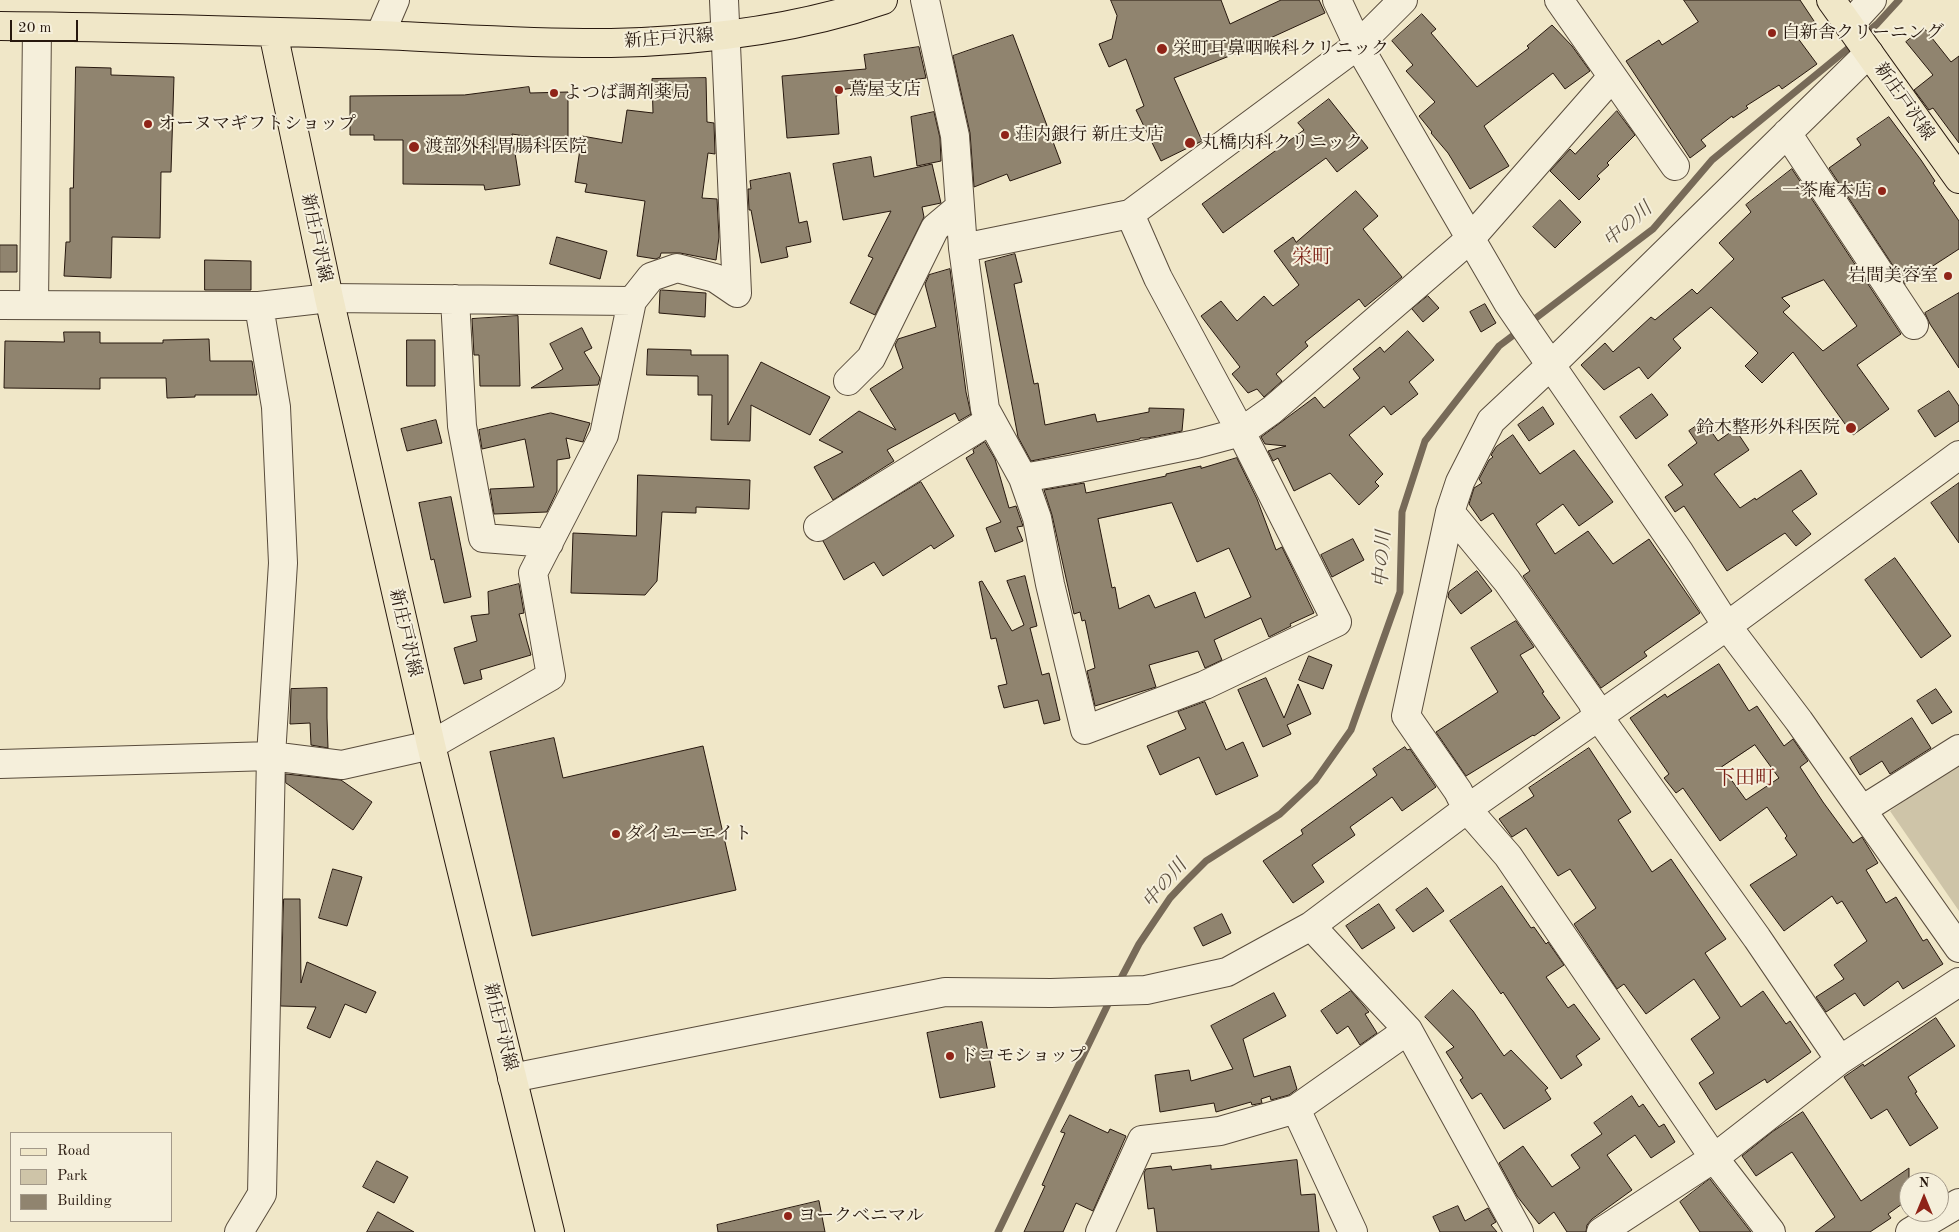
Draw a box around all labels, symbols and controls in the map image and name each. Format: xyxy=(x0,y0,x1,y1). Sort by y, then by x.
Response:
scale bar xyxy=(12,10,80,42)
text: 20 m xyxy=(18,21,52,36)
place label: 白新舎クリーニング xyxy=(1782,22,1944,44)
street label: 新庄戸沢線 xyxy=(623,25,715,53)
marker: 白新舎クリーニング xyxy=(1766,27,1778,39)
place label: 栄町耳鼻咽喉科クリニック xyxy=(1173,38,1389,60)
marker: 栄町耳鼻咽喉科クリニック xyxy=(1155,42,1169,56)
street label: 新庄戸沢線 xyxy=(1869,59,1939,145)
place label: 蔦屋支店 xyxy=(849,79,921,101)
place label: よつば調剤薬局 xyxy=(564,82,690,104)
marker: 蔦屋支店 xyxy=(833,84,845,96)
marker: よつば調剤薬局 xyxy=(548,87,560,99)
place label: オーヌマギフトショップ xyxy=(158,113,356,135)
marker: オーヌマギフトショップ xyxy=(142,118,154,130)
place label: 荘内銀行 新庄支店 xyxy=(1015,124,1164,146)
marker: 荘内銀行 新庄支店 xyxy=(999,129,1011,141)
place label: 丸橋内科クリニック xyxy=(1201,132,1363,154)
place label: 渡部外科胃腸科医院 xyxy=(425,136,587,158)
marker: 丸橋内科クリニック xyxy=(1183,136,1197,150)
marker: 渡部外科胃腸科医院 xyxy=(407,140,421,154)
place label: 一茶庵本店 xyxy=(1782,180,1872,202)
marker: 一茶庵本店 xyxy=(1876,185,1888,197)
street label: 新庄戸沢線 xyxy=(296,192,336,284)
water label: 中の川 xyxy=(1599,198,1657,252)
district label: 栄町 xyxy=(1292,246,1332,270)
place label: 岩間美容室 xyxy=(1848,265,1938,287)
marker: 岩間美容室 xyxy=(1942,270,1954,282)
place label: 鈴木整形外科医院 xyxy=(1696,417,1840,439)
marker: 鈴木整形外科医院 xyxy=(1844,421,1858,435)
water label: 中の川 xyxy=(1370,530,1396,588)
street label: 新庄戸沢線 xyxy=(384,587,426,679)
district label: 下田町 xyxy=(1715,767,1775,791)
place label: ダイユーエイト xyxy=(626,823,752,845)
marker: ダイユーエイト xyxy=(610,828,622,840)
water label: 中の川 xyxy=(1138,855,1192,913)
street label: 新庄戸沢線 xyxy=(479,981,521,1073)
place label: ドコモショップ xyxy=(960,1045,1086,1067)
marker: ドコモショップ xyxy=(944,1050,956,1062)
legend xyxy=(10,1132,172,1222)
text: Road xyxy=(57,1144,90,1159)
text: Park xyxy=(57,1169,88,1184)
north arrow xyxy=(1899,1172,1949,1222)
text: N xyxy=(1919,1176,1929,1190)
text: Building xyxy=(57,1194,112,1209)
place label: ヨークベニマル xyxy=(798,1205,924,1227)
marker: ヨークベニマル xyxy=(782,1210,794,1222)

